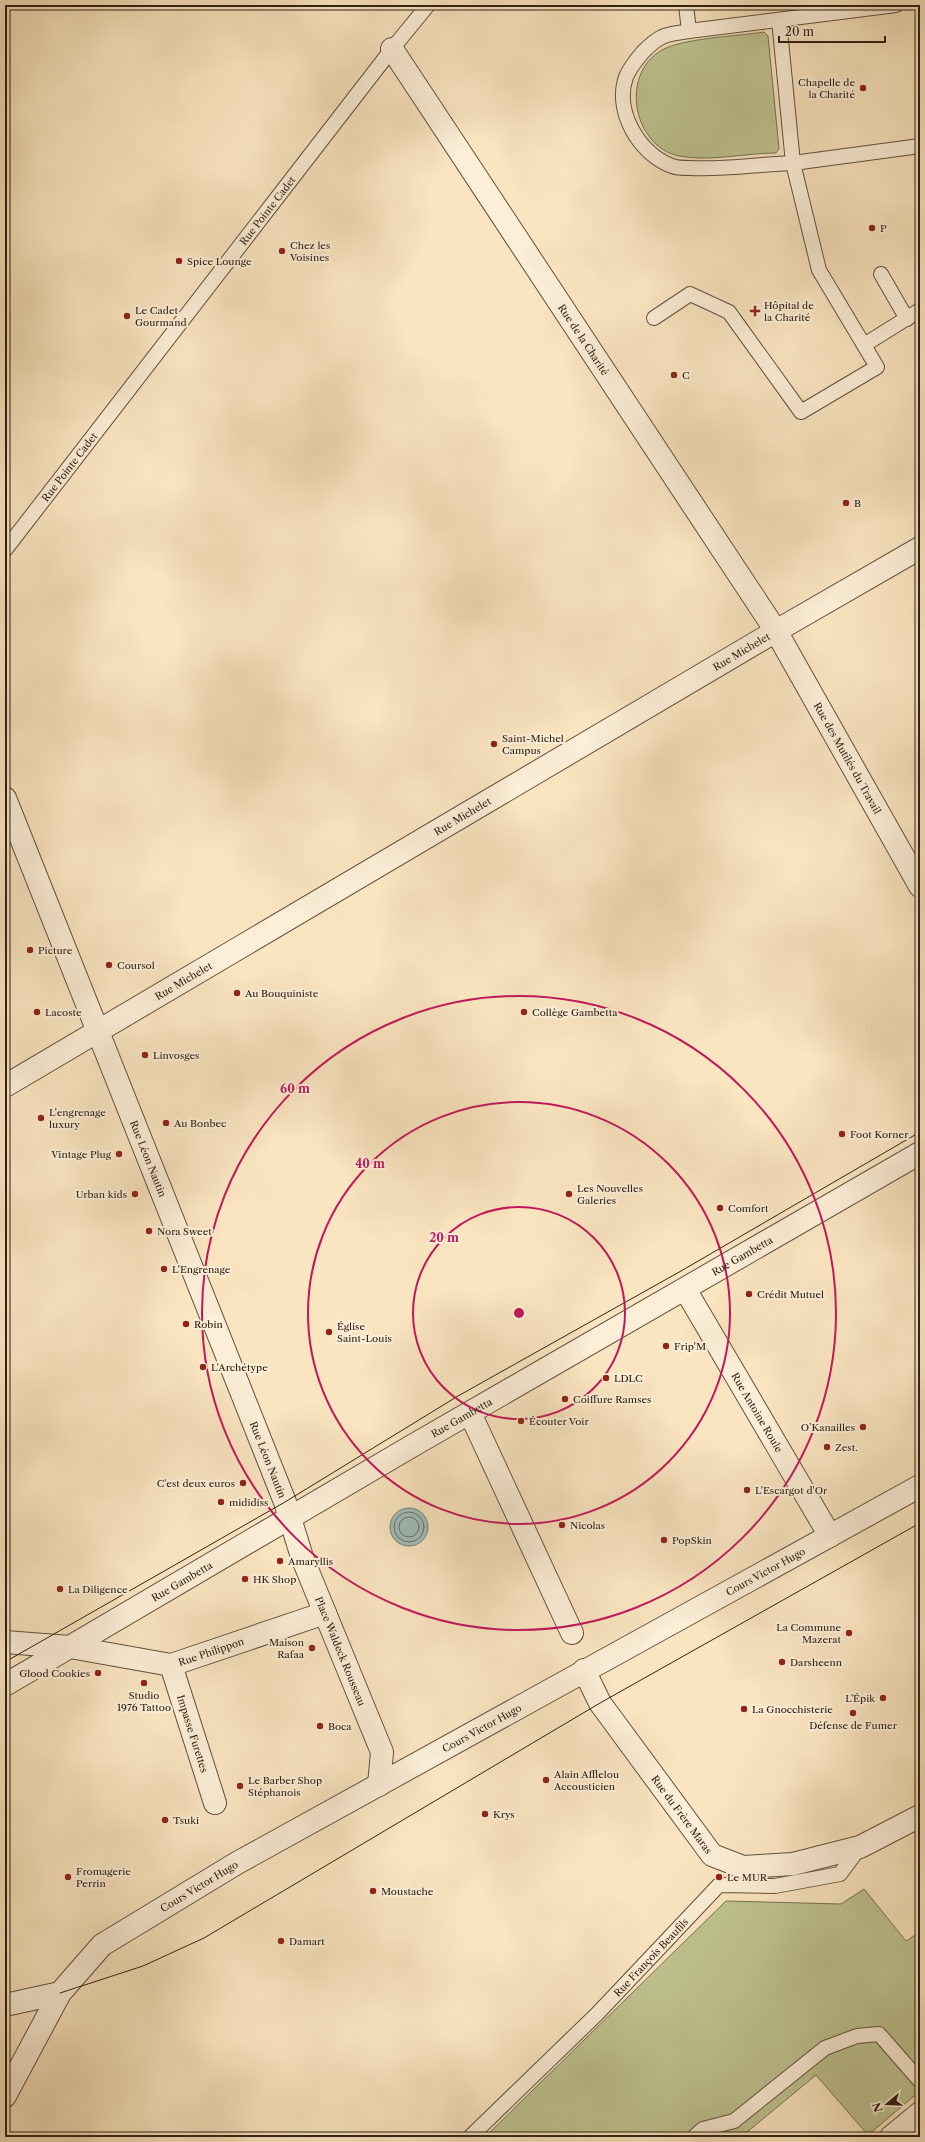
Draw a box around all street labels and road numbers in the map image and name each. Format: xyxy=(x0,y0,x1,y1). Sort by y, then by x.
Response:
street label: Rue Pointe Cadet xyxy=(237,173,298,248)
street label: Rue de la Charité xyxy=(555,301,612,378)
street label: Rue Pointe Cadet xyxy=(38,429,100,504)
street label: Rue Michelet xyxy=(710,629,773,673)
street label: Rue des Mutilés du Travail xyxy=(811,700,884,816)
street label: Rue Michelet xyxy=(431,794,494,838)
street label: Rue Michelet xyxy=(152,959,215,1003)
street label: Rue Léon Nautin xyxy=(127,1118,170,1199)
street label: Rue Gambetta xyxy=(709,1233,776,1278)
street label: Rue Antoine Roule xyxy=(729,1370,786,1455)
street label: Rue Gambetta xyxy=(428,1394,495,1440)
street label: Rue Léon Nautin xyxy=(247,1419,289,1500)
street label: Cours Victor Hugo xyxy=(723,1544,807,1598)
street label: Rue Gambetta xyxy=(149,1558,215,1604)
street label: Place Waldeck Rousseau xyxy=(312,1595,369,1708)
street label: Rue Philippon xyxy=(176,1634,246,1669)
street label: Impasse Furettes xyxy=(174,1693,211,1774)
street label: Cours Victor Hugo xyxy=(440,1701,524,1755)
street label: Rue du Frère Maras xyxy=(649,1773,715,1856)
street label: Cours Victor Hugo xyxy=(158,1858,240,1915)
street label: Rue François Beaufils xyxy=(611,1915,691,1999)

